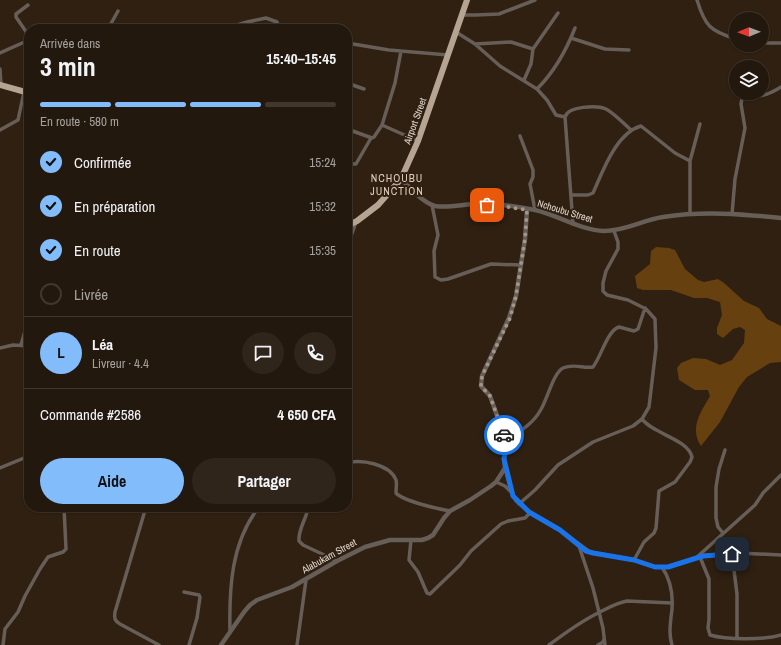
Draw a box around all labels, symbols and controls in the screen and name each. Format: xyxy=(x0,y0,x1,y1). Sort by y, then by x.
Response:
north arrow xyxy=(729,12,769,52)
map controls xyxy=(729,12,769,100)
text: Arrivée dans xyxy=(40,35,100,52)
text: 15:40–15:45 xyxy=(266,48,336,69)
text: 3 min xyxy=(40,49,96,84)
button: layers xyxy=(729,60,769,100)
street label: Airport Street xyxy=(400,95,430,147)
text: En route · 580 m xyxy=(40,113,119,130)
icon: check xyxy=(40,151,62,173)
text: Confirmée xyxy=(74,152,131,173)
text: 15:24 xyxy=(309,154,336,171)
district label: NCHOUBU JUNCTION xyxy=(370,171,424,198)
pin xyxy=(470,188,504,222)
icon: bag xyxy=(476,194,498,216)
icon: check xyxy=(40,195,62,217)
text: En préparation xyxy=(74,196,155,217)
street label: Nchoubu Street xyxy=(536,196,595,226)
text: 15:32 xyxy=(309,198,336,215)
icon: check xyxy=(40,239,62,261)
text: En route xyxy=(74,240,121,261)
text: 15:35 xyxy=(309,242,336,259)
text: Livrée xyxy=(74,284,108,305)
button: chat xyxy=(242,332,284,374)
button: phone xyxy=(294,332,336,374)
text: Léa xyxy=(92,334,113,355)
text: L xyxy=(57,342,65,363)
text: Livreur · 4.4 xyxy=(92,355,149,372)
text: Commande #2586 xyxy=(40,404,141,425)
text: 4 650 CFA xyxy=(277,404,336,425)
courier xyxy=(484,415,524,455)
icon: car xyxy=(493,424,515,446)
button: Aide xyxy=(40,458,184,504)
button: Partager xyxy=(192,458,336,504)
street label: Alabukam Street xyxy=(298,535,359,577)
pin xyxy=(715,537,749,571)
icon: home xyxy=(721,543,743,565)

